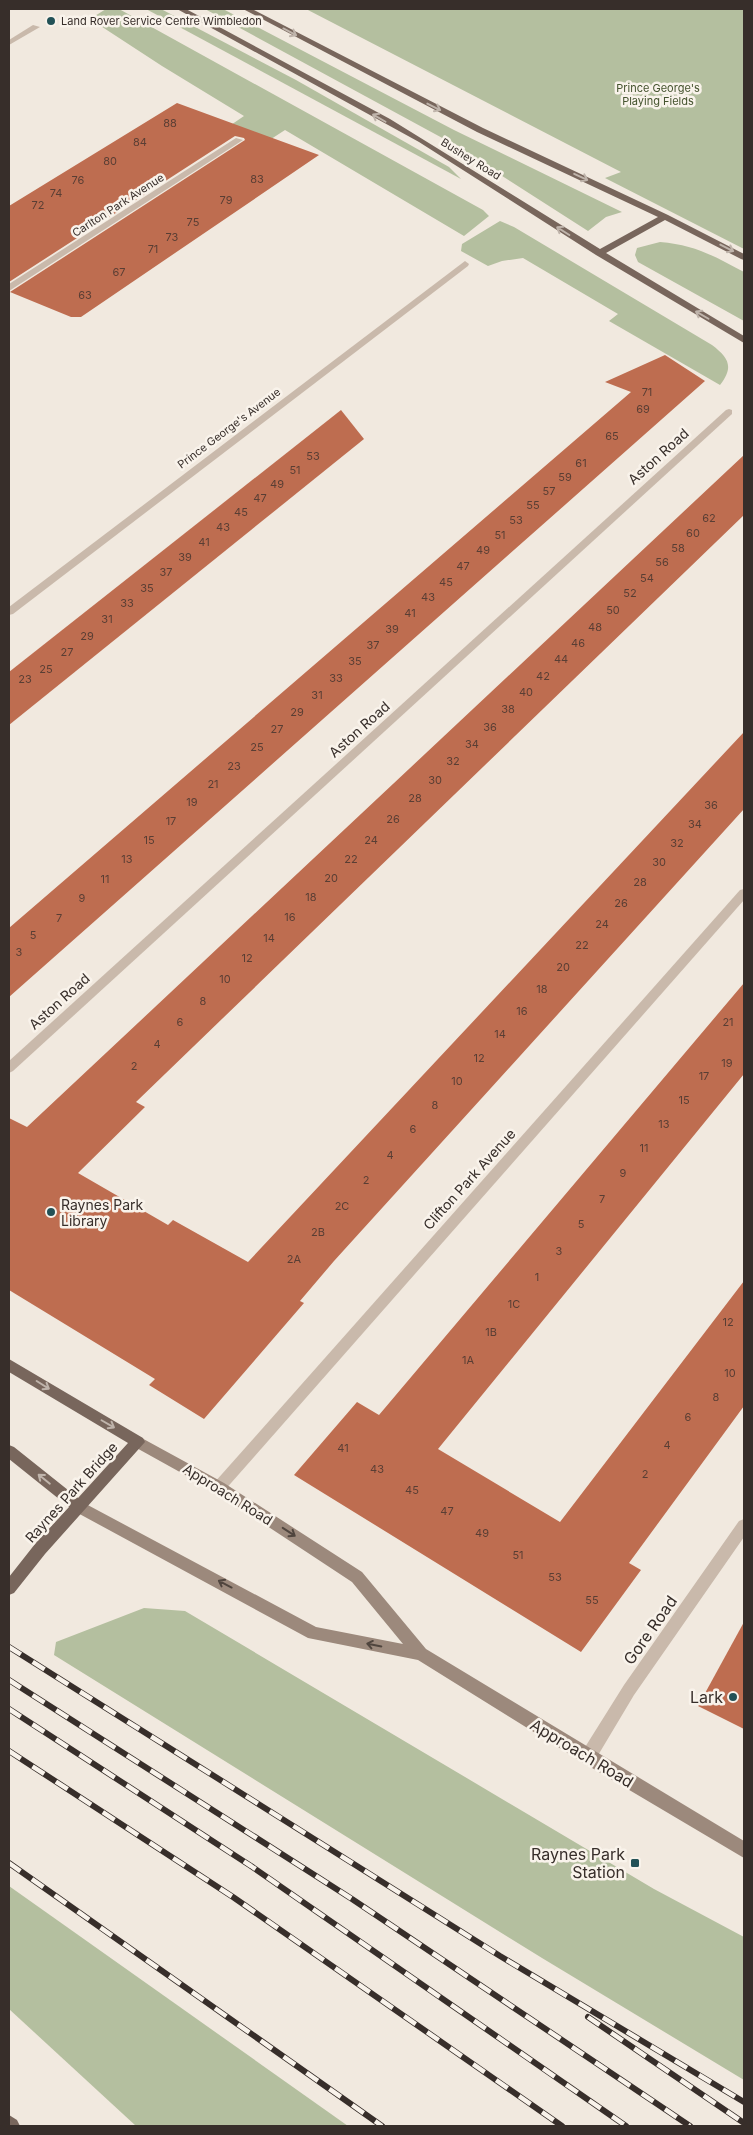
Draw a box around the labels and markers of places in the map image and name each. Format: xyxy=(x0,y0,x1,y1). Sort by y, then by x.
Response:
place label: Land Rover Service Centre Wimbledon xyxy=(61,14,262,28)
marker: Land Rover Service Centre Wimbledon xyxy=(45,15,57,27)
place label: Raynes Park Library xyxy=(61,1196,144,1229)
marker: Raynes Park Library xyxy=(45,1206,57,1218)
place label: Lark xyxy=(690,1687,723,1707)
marker: Lark xyxy=(727,1691,739,1703)
place label: Raynes Park Station xyxy=(531,1844,625,1882)
marker: Raynes Park Station xyxy=(629,1857,641,1869)

